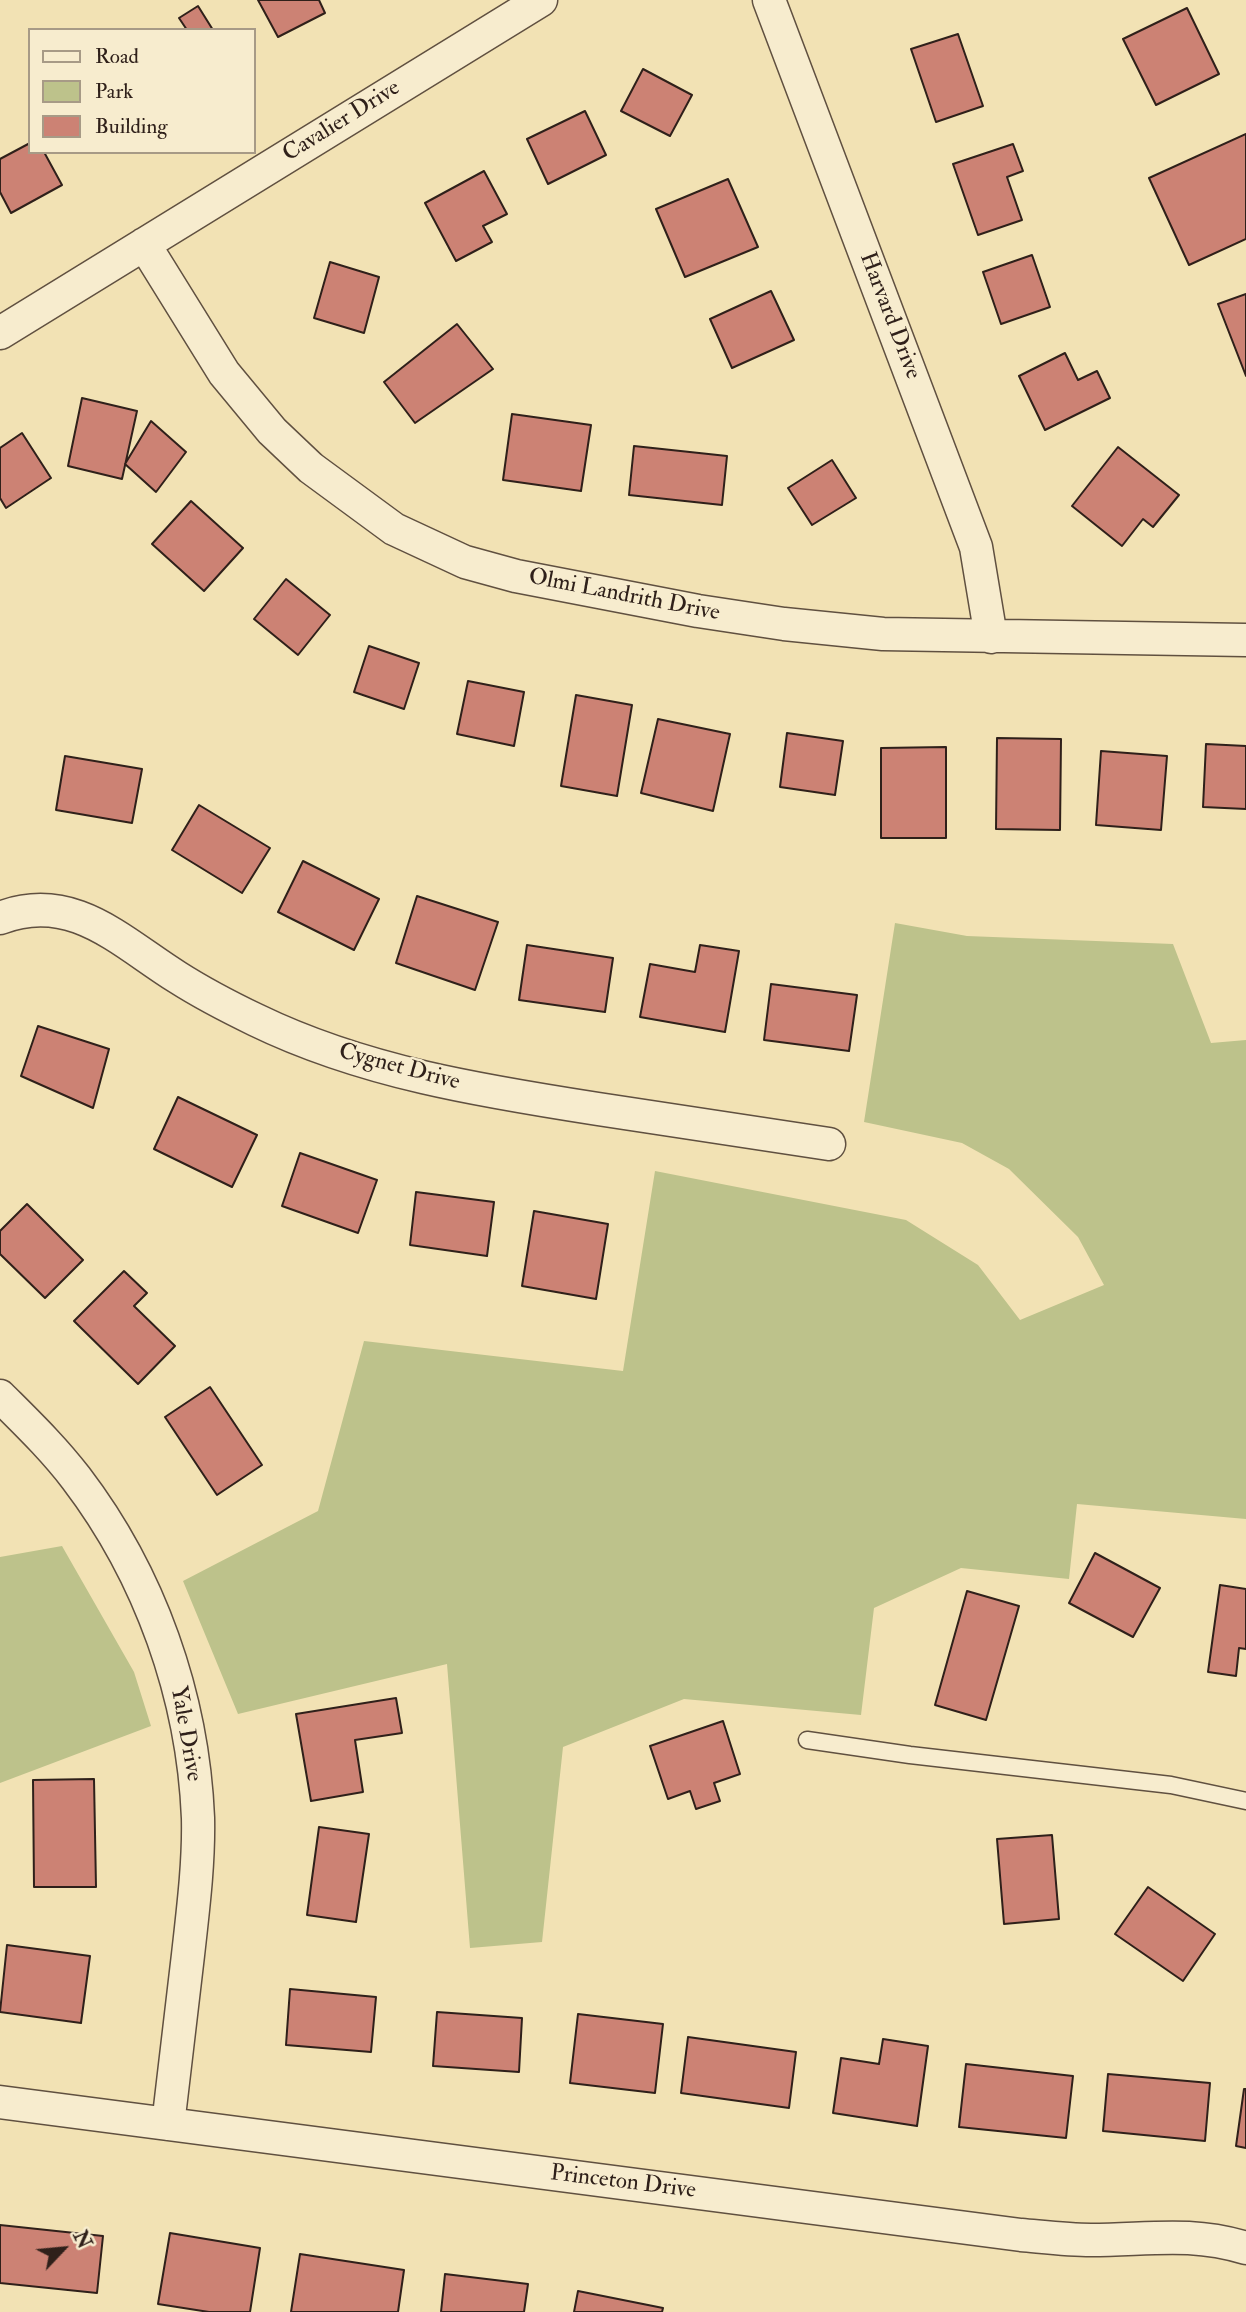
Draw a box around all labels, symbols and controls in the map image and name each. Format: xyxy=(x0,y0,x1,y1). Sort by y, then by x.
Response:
legend xyxy=(28,28,256,154)
text: Road xyxy=(95,43,139,70)
street label: Cavalier Drive xyxy=(278,75,406,169)
text: Park xyxy=(95,78,133,105)
text: Building xyxy=(95,113,168,140)
street label: Harvard Drive xyxy=(852,249,926,383)
street label: Olmi Landrith Drive xyxy=(526,564,722,628)
street label: Cygnet Drive xyxy=(335,1039,463,1097)
street label: Yale Drive xyxy=(163,1684,207,1784)
street label: Princeton Drive xyxy=(549,2160,697,2206)
north arrow xyxy=(28,2214,98,2284)
text: N xyxy=(67,2227,96,2253)

